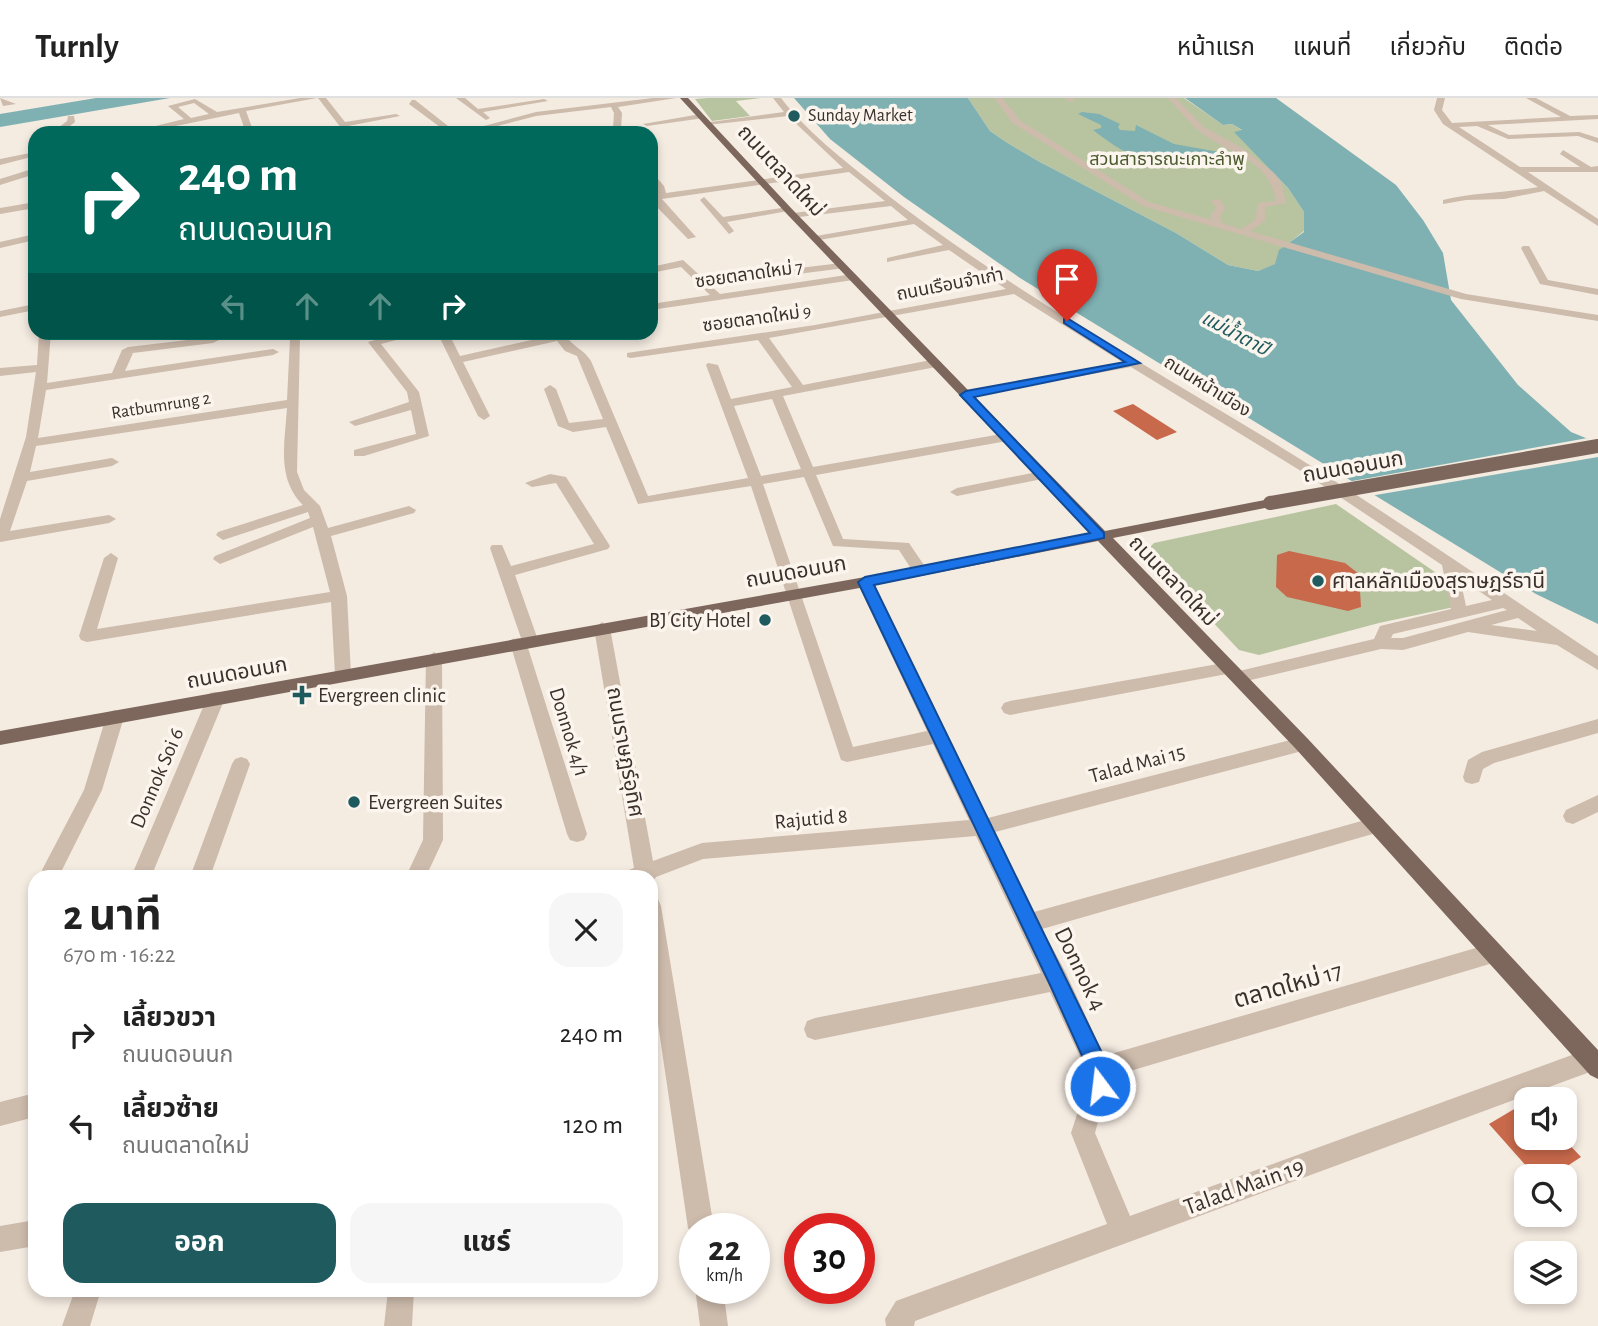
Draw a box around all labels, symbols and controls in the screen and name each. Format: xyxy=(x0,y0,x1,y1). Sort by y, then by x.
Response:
text: Turnly xyxy=(35,31,119,64)
text: หน้าแรก xyxy=(1177,36,1255,60)
text: แผนที่ xyxy=(1293,36,1351,60)
text: เกี่ยวกับ xyxy=(1389,36,1466,60)
text: ติดต่อ xyxy=(1504,36,1563,60)
place label: Sunday Market xyxy=(808,107,913,125)
marker: Sunday Market xyxy=(786,108,802,124)
street label: ถนนตลาดใหม่ xyxy=(734,120,830,221)
text: 240 m xyxy=(178,151,298,200)
park label: สวนสาธารณะเกาะลำพู xyxy=(1089,151,1245,171)
icon: right xyxy=(63,154,154,245)
text: ถนนดอนนก xyxy=(178,214,333,246)
pin xyxy=(1037,249,1097,321)
street label: ซอยตลาดใหม่ 7 xyxy=(694,258,804,291)
icon: arrive xyxy=(1048,260,1086,298)
street label: ถนนเรือนจำเก่า xyxy=(895,265,1005,304)
icon: left xyxy=(215,287,253,325)
icon: ahead xyxy=(288,287,326,325)
icon: ahead xyxy=(361,287,399,325)
icon: right xyxy=(434,287,472,325)
street label: ซอยตลาดใหม่ 9 xyxy=(701,301,812,336)
water label: แม่น้ำตาปี xyxy=(1198,304,1276,361)
street label: ถนนหน้าเมือง xyxy=(1161,352,1254,421)
street label: Ratbumrung 2 xyxy=(110,389,212,423)
street label: ถนนดอนนก xyxy=(1301,448,1405,486)
street label: ถนนตลาดใหม่ xyxy=(1125,530,1222,630)
street label: ถนนดอนนก xyxy=(744,553,848,591)
place label: ศาลหลักเมืองสุราษฎร์ธานี xyxy=(1332,570,1545,594)
marker: ศาลหลักเมืองสุราษฎร์ธานี xyxy=(1310,573,1326,589)
place label: BJ City Hotel xyxy=(649,610,751,631)
marker: BJ City Hotel xyxy=(757,612,773,628)
street label: ถนนดอนนก xyxy=(185,654,289,692)
marker: Evergreen clinic xyxy=(292,685,312,705)
place label: Evergreen clinic xyxy=(318,685,446,706)
street label: Donnok 4/1 xyxy=(546,685,592,779)
street label: ถนนราษฏร์อุทิศ xyxy=(601,685,647,819)
street label: Donnok Soi 6 xyxy=(126,725,188,831)
street label: Talad Mai 15 xyxy=(1087,741,1187,787)
place label: Evergreen Suites xyxy=(368,792,503,813)
marker: Evergreen Suites xyxy=(346,794,362,810)
street label: Rajutid 8 xyxy=(774,805,848,833)
button: close xyxy=(549,893,623,967)
text: 2 นาที xyxy=(63,895,162,937)
street label: Donnok 4 xyxy=(1050,923,1110,1015)
text: 670 m · 16:22 xyxy=(63,944,176,967)
street label: ตลาดใหม่ 17 xyxy=(1230,956,1345,1013)
text: เลี้ยวขวา xyxy=(122,1005,216,1031)
icon: right xyxy=(63,1016,101,1054)
text: 240 m xyxy=(560,1021,623,1047)
text: ถนนดอนนก xyxy=(122,1044,233,1067)
position arrow xyxy=(1063,1049,1137,1123)
map controls xyxy=(1514,1087,1577,1304)
button: sound xyxy=(1514,1087,1577,1150)
text: เลี้ยวซ้าย xyxy=(122,1096,219,1122)
icon: left xyxy=(63,1107,101,1145)
text: 120 m xyxy=(563,1112,623,1138)
text: ถนนตลาดใหม่ xyxy=(122,1135,250,1158)
street label: Talad Main 19 xyxy=(1181,1154,1307,1220)
button: search xyxy=(1514,1164,1577,1227)
button: ออก xyxy=(63,1203,336,1283)
button: แชร์ xyxy=(350,1203,623,1283)
speed limit sign: 30 xyxy=(784,1213,875,1304)
text: 22 xyxy=(708,1232,741,1267)
button: layers xyxy=(1514,1241,1577,1304)
text: km/h xyxy=(706,1267,743,1285)

